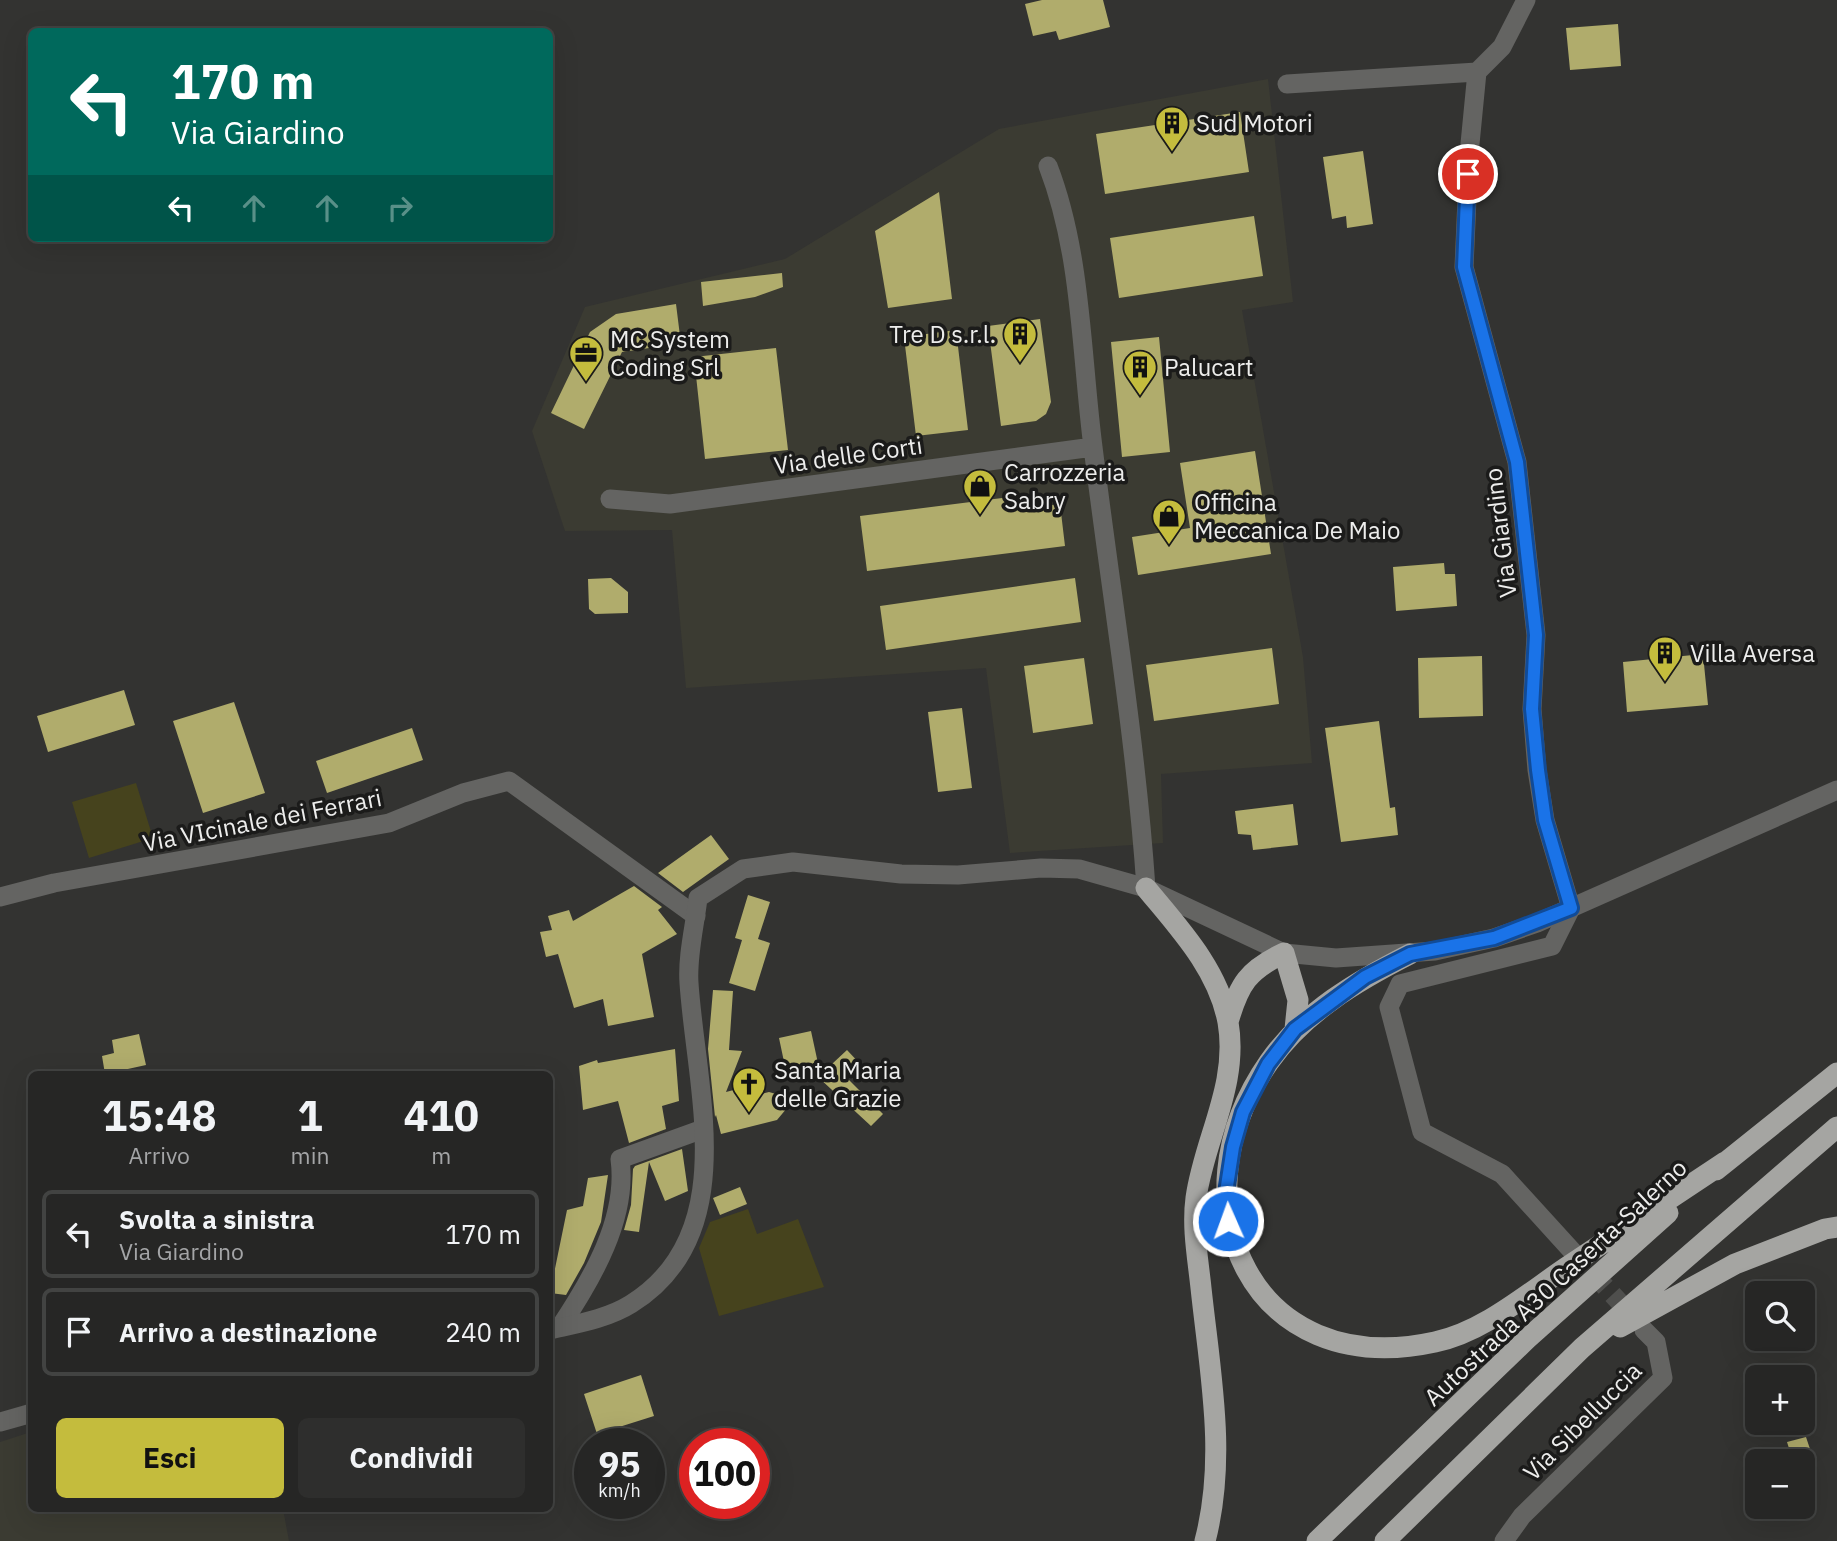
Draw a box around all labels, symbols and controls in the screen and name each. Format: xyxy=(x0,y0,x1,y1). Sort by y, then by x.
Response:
text: 170 m xyxy=(171,49,315,112)
icon: left xyxy=(56,56,147,147)
building icon: Sud Motori xyxy=(1153,104,1191,153)
place label: Sud Motori xyxy=(1196,107,1313,139)
text: Via Giardino xyxy=(171,111,345,153)
pin xyxy=(1438,144,1498,204)
icon: arrive xyxy=(1449,155,1487,193)
icon: left xyxy=(162,189,200,227)
icon: ahead xyxy=(235,189,273,227)
icon: ahead xyxy=(308,189,346,227)
icon: right xyxy=(381,189,419,227)
building icon: Tre D s.r.l. xyxy=(1001,315,1039,364)
place label: Tre D s.r.l. xyxy=(889,318,996,350)
place label: MC System Coding Srl xyxy=(610,323,730,383)
office icon: MC System Coding Srl xyxy=(567,334,605,383)
building icon: Palucart xyxy=(1121,348,1159,397)
place label: Palucart xyxy=(1164,351,1254,383)
street label: Via delle Corti xyxy=(772,429,924,481)
place label: Carrozzeria Sabry xyxy=(1004,456,1126,516)
street label: Via Giardino xyxy=(1476,466,1524,600)
shop icon: Carrozzeria Sabry xyxy=(961,467,999,516)
place label: Officina Meccanica De Maio xyxy=(1194,486,1400,546)
shop icon: Officina Meccanica De Maio xyxy=(1150,497,1188,546)
building icon: Villa Aversa xyxy=(1646,634,1684,683)
place label: Villa Aversa xyxy=(1690,637,1815,669)
street label: Via VIcinale dei Ferrari xyxy=(140,781,384,859)
place label: Santa Maria delle Grazie xyxy=(774,1054,901,1114)
church icon: Santa Maria delle Grazie xyxy=(730,1065,768,1114)
text: 15:48 xyxy=(102,1088,217,1143)
text: 1 xyxy=(297,1088,323,1143)
text: 410 xyxy=(403,1088,479,1143)
text: Arrivo xyxy=(129,1140,190,1170)
text: min xyxy=(291,1140,329,1170)
text: m xyxy=(431,1140,451,1170)
street label: Autostrada A30 Caserta-Salerno xyxy=(1417,1151,1693,1413)
position arrow xyxy=(1191,1184,1265,1258)
text: Svolta a sinistra xyxy=(119,1202,315,1236)
icon: left xyxy=(60,1215,98,1253)
text: 170 m xyxy=(445,1217,521,1251)
text: Via Giardino xyxy=(119,1236,244,1266)
map controls xyxy=(1745,1281,1815,1519)
button: search xyxy=(1745,1281,1815,1351)
icon: arrive xyxy=(60,1313,98,1351)
text: Arrivo a destinazione xyxy=(119,1315,377,1349)
text: 240 m xyxy=(445,1315,521,1349)
street label: Via Sibelluccia xyxy=(1516,1355,1648,1487)
button: + xyxy=(1745,1365,1815,1435)
button: Esci xyxy=(56,1418,284,1498)
button: Condividi xyxy=(298,1418,525,1498)
speed limit sign: 100 xyxy=(679,1428,770,1519)
text: 95 xyxy=(598,1441,641,1487)
button: − xyxy=(1745,1449,1815,1519)
text: km/h xyxy=(598,1479,641,1502)

